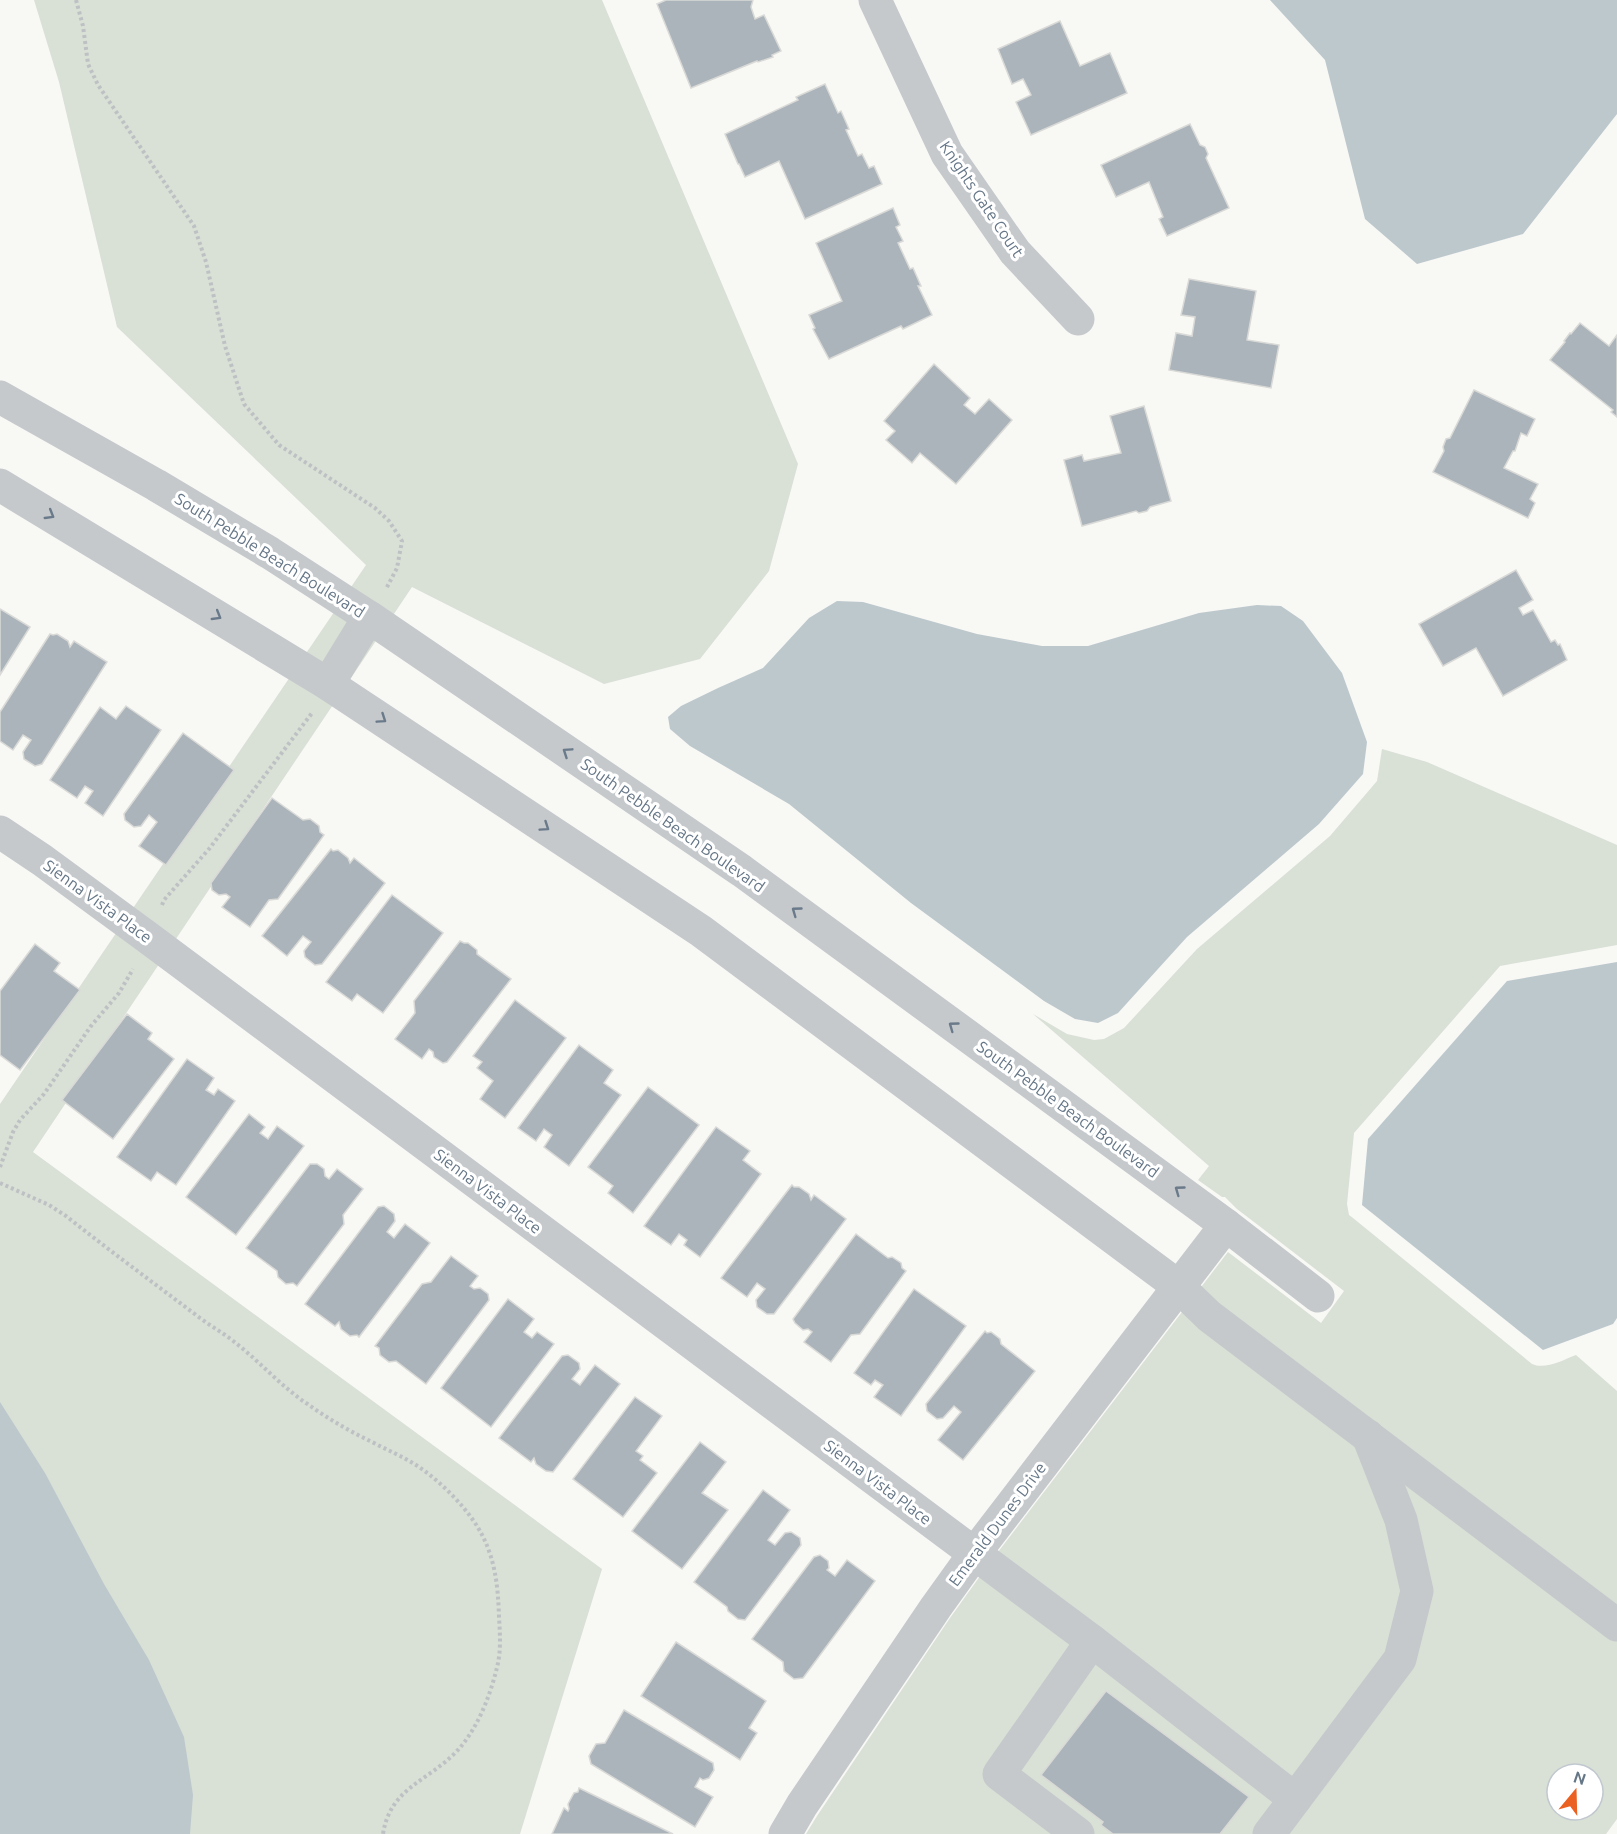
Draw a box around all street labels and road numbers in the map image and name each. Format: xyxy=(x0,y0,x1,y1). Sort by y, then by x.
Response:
street label: Knights Gate Court xyxy=(936,137,1028,261)
street label: South Pebble Beach Boulevard xyxy=(172,489,368,621)
street label: South Pebble Beach Boulevard xyxy=(578,755,768,895)
street label: Sienna Vista Place xyxy=(40,856,156,946)
street label: South Pebble Beach Boulevard xyxy=(974,1037,1162,1181)
street label: Sienna Vista Place xyxy=(431,1145,545,1237)
street label: Sienna Vista Place xyxy=(821,1436,935,1528)
street label: Emerald Dunes Drive xyxy=(945,1459,1049,1589)

